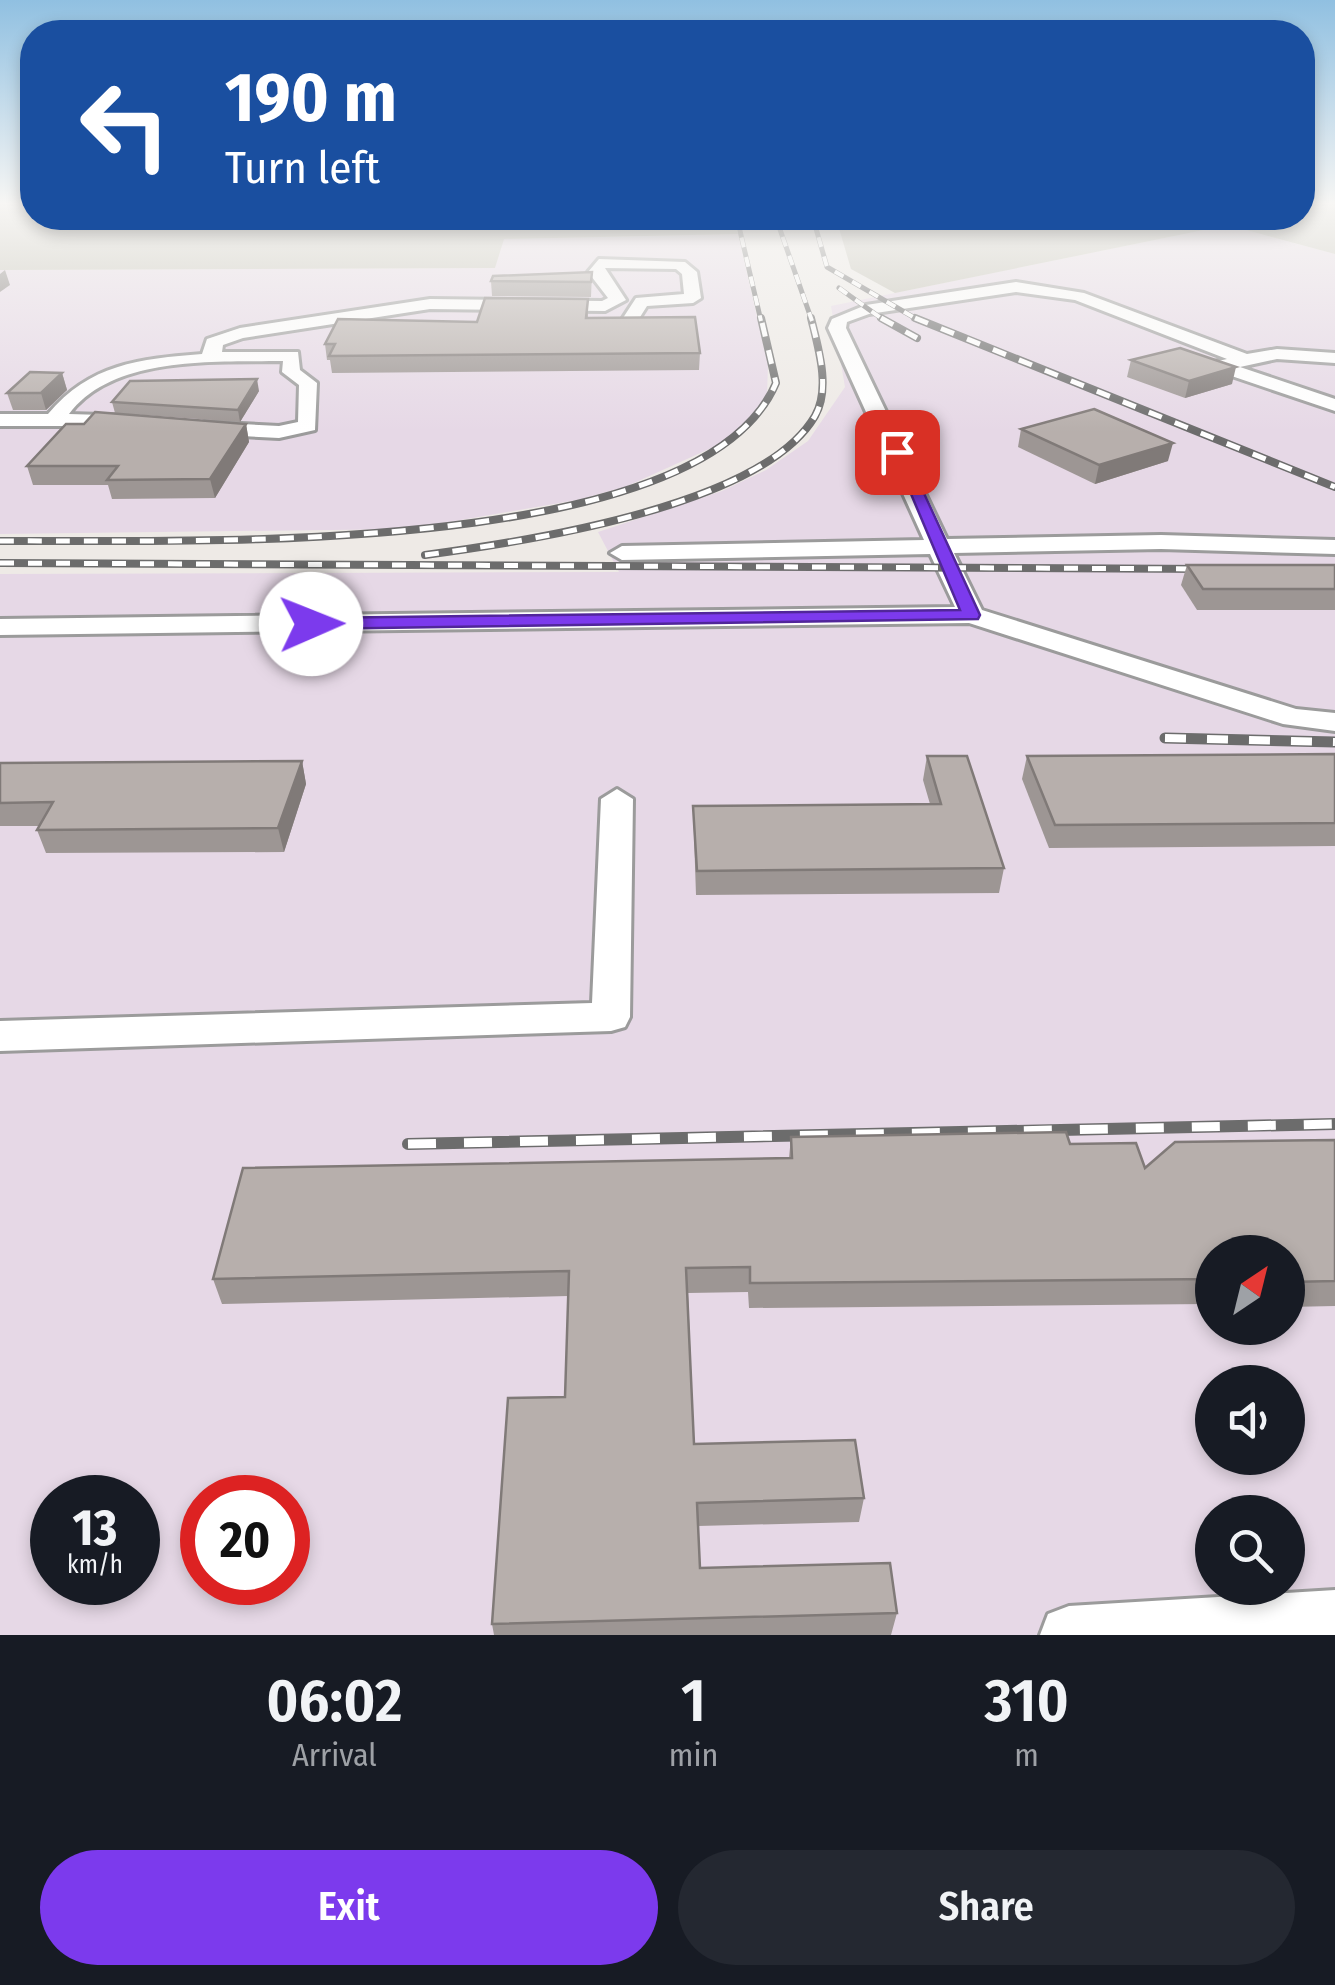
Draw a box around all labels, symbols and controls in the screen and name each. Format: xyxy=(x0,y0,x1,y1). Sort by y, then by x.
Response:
text: 190 m xyxy=(225,56,397,140)
icon: left xyxy=(60,60,190,190)
text: Turn left xyxy=(225,141,380,195)
pin xyxy=(855,410,940,495)
icon: arrive xyxy=(870,425,925,480)
position arrow xyxy=(259,572,363,676)
north arrow xyxy=(1195,1235,1305,1345)
map controls xyxy=(1195,1235,1305,1605)
button: sound xyxy=(1195,1365,1305,1475)
speed limit sign: 20 xyxy=(180,1475,310,1605)
button: search xyxy=(1195,1495,1305,1605)
text: 13 xyxy=(73,1498,117,1558)
text: km/h xyxy=(67,1550,123,1580)
text: 06:02 xyxy=(266,1665,403,1737)
text: 1 xyxy=(681,1665,706,1737)
text: 310 xyxy=(985,1665,1069,1737)
text: Arrival xyxy=(292,1736,377,1774)
text: min xyxy=(669,1736,718,1774)
text: m xyxy=(1014,1736,1039,1774)
button: Exit xyxy=(40,1850,658,1965)
button: Share xyxy=(678,1850,1295,1965)

